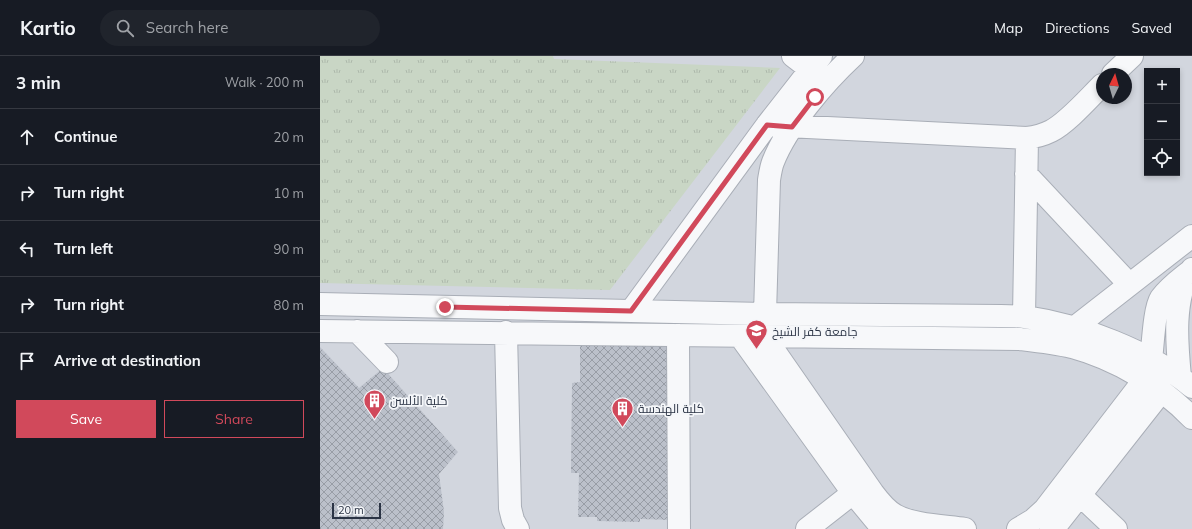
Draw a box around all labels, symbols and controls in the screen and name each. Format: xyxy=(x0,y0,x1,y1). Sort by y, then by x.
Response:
search box xyxy=(100,10,380,46)
text: Kartio xyxy=(20,16,76,40)
icon: search xyxy=(114,17,136,39)
text: Search here xyxy=(146,18,228,37)
text: Map xyxy=(994,19,1023,37)
text: Directions xyxy=(1045,19,1110,37)
text: Saved xyxy=(1132,19,1172,37)
north arrow xyxy=(1096,68,1132,104)
map controls xyxy=(1144,68,1180,176)
button: + xyxy=(1144,68,1180,104)
text: 3 min xyxy=(16,72,61,93)
text: Walk · 200 m xyxy=(225,74,304,90)
route start xyxy=(806,88,824,106)
button: − xyxy=(1144,104,1180,140)
icon: ahead xyxy=(16,126,38,148)
text: Continue xyxy=(54,127,117,146)
text: 20 m xyxy=(274,129,304,145)
button: locate xyxy=(1144,140,1180,176)
icon: right xyxy=(16,182,38,204)
text: Turn right xyxy=(54,183,124,202)
text: 10 m xyxy=(274,185,304,201)
icon: left xyxy=(16,238,38,260)
text: Turn left xyxy=(54,239,113,258)
text: 90 m xyxy=(274,241,304,257)
icon: right xyxy=(16,294,38,316)
text: Turn right xyxy=(54,295,124,314)
text: 80 m xyxy=(274,297,304,313)
route end xyxy=(436,298,454,316)
school or university icon: جامعة كفر الشيخ xyxy=(743,318,769,351)
place label: جامعة كفر الشيخ xyxy=(772,324,857,340)
icon: arrive xyxy=(16,350,38,372)
text: Arrive at destination xyxy=(54,351,201,370)
building icon: كلية الألسن xyxy=(362,387,388,420)
place label: كلية الألسن xyxy=(390,393,448,408)
building icon: كلية الهندسة xyxy=(609,395,635,428)
button: Save xyxy=(16,400,156,438)
button: Share xyxy=(164,400,304,438)
place label: كلية الهندسة xyxy=(638,401,704,416)
scale bar xyxy=(332,501,381,520)
text: 20 m xyxy=(338,503,364,517)

